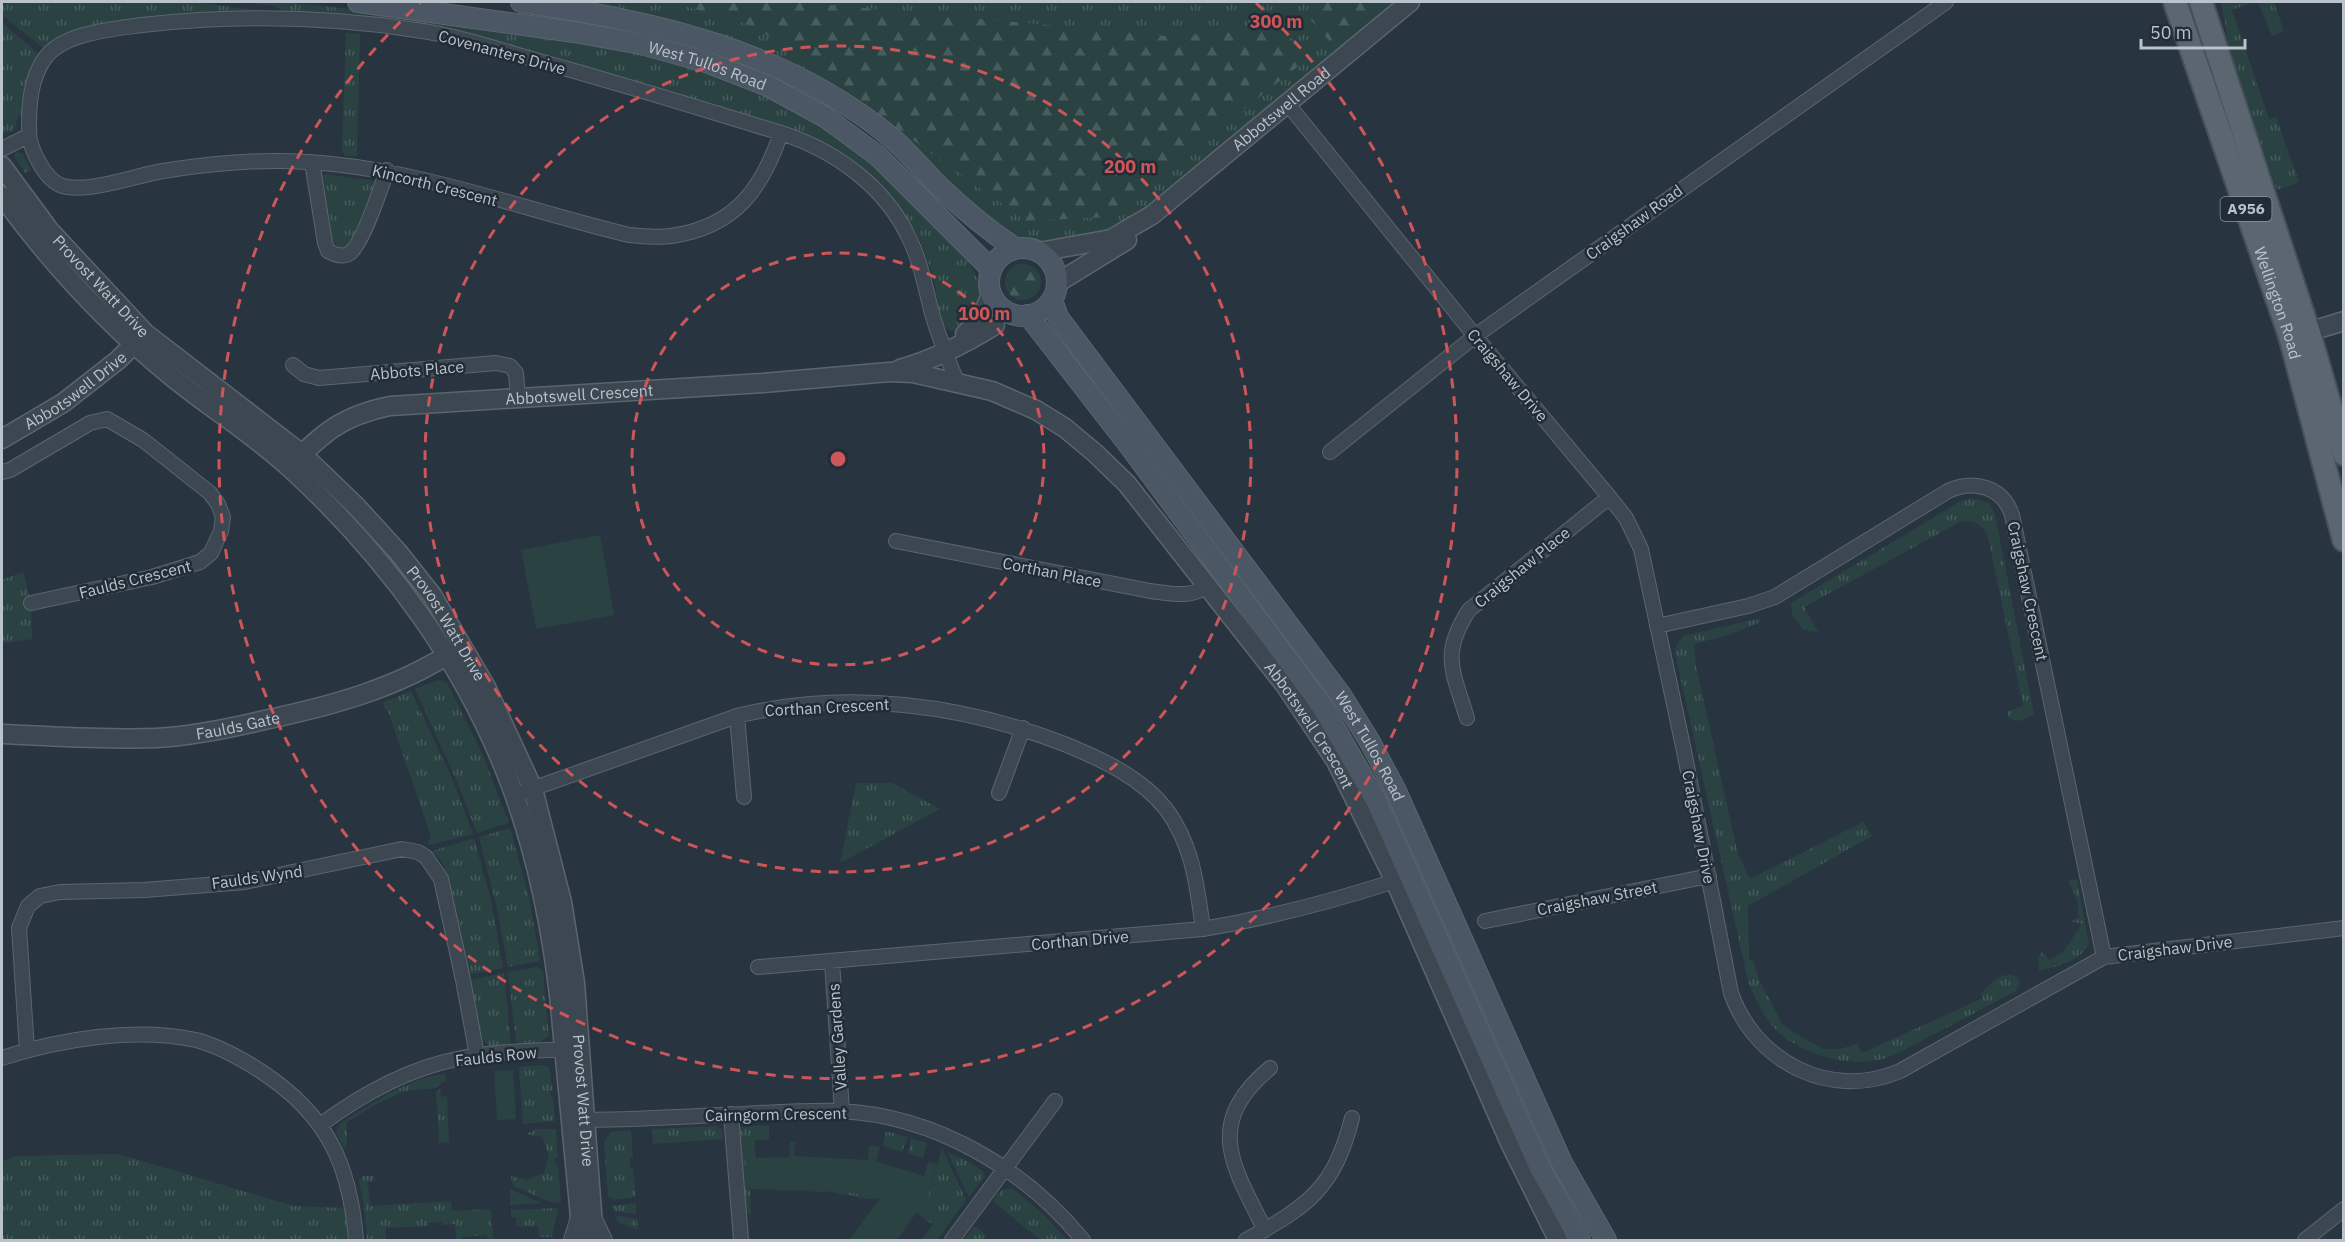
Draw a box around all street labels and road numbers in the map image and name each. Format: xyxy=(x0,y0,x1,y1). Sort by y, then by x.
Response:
street label: Covenanters Drive xyxy=(436,25,568,79)
street label: West Tullos Road xyxy=(646,37,769,94)
street label: Abbotswell Road xyxy=(1228,62,1334,155)
street label: Kincorth Crescent xyxy=(370,160,500,210)
street label: Craigshaw Road xyxy=(1582,180,1686,264)
road number: A956 xyxy=(2220,197,2272,221)
street label: Provost Watt Drive xyxy=(49,231,154,342)
street label: Wellington Road xyxy=(2250,244,2306,361)
street label: Craigshaw Drive xyxy=(1463,324,1553,426)
street label: Abbotswell Drive xyxy=(20,347,131,434)
street label: Abbots Place xyxy=(369,356,465,384)
street label: Abbotswell Crescent xyxy=(505,380,654,409)
street label: Craigshaw Crescent xyxy=(2003,520,2053,662)
street label: Craigshaw Place xyxy=(1470,522,1574,612)
street label: Corthan Place xyxy=(1001,553,1103,591)
street label: Faulds Crescent xyxy=(77,555,193,603)
street label: Provost Watt Drive xyxy=(403,561,490,685)
street label: Abbotswell Crescent xyxy=(1260,658,1358,792)
street label: West Tullos Road xyxy=(1331,687,1409,804)
street label: Corthan Crescent xyxy=(764,694,890,720)
street label: Faulds Gate xyxy=(195,707,282,744)
street label: Craigshaw Drive xyxy=(1678,768,1720,886)
street label: Faulds Wynd xyxy=(210,861,304,893)
street label: Craigshaw Street xyxy=(1535,877,1659,919)
street label: Corthan Drive xyxy=(1030,926,1130,954)
street label: Craigshaw Drive xyxy=(2117,931,2234,965)
street label: Valley Gardens xyxy=(823,983,851,1091)
street label: Provost Watt Drive xyxy=(569,1034,599,1168)
street label: Faulds Row xyxy=(454,1042,538,1070)
street label: Cairngorm Crescent xyxy=(705,1103,847,1125)

